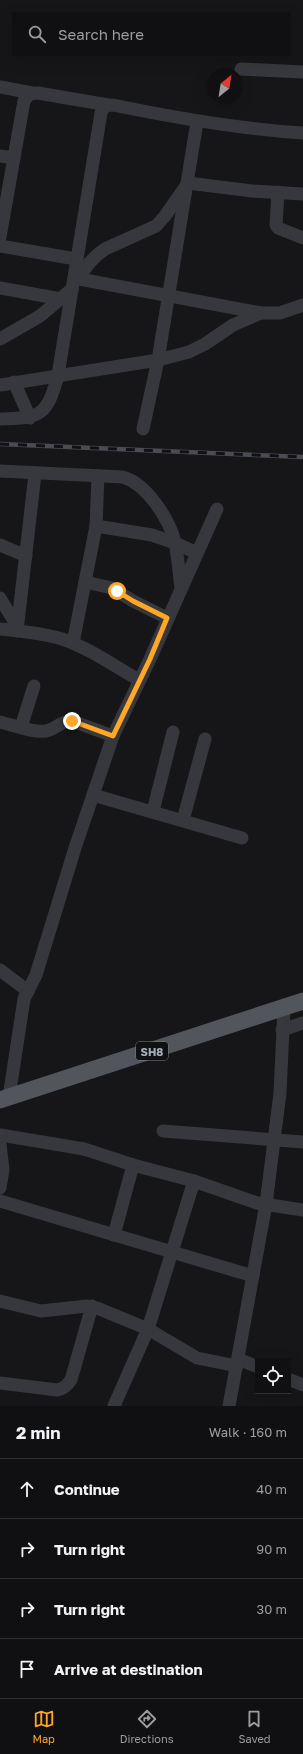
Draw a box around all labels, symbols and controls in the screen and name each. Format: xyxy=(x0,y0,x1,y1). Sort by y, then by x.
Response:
search box xyxy=(12,12,291,56)
icon: search xyxy=(26,23,48,45)
text: Search here xyxy=(58,25,144,43)
north arrow xyxy=(207,68,243,104)
route start xyxy=(108,582,126,600)
route end xyxy=(63,712,81,730)
road number: SH8 xyxy=(136,1042,168,1060)
map controls xyxy=(255,1358,291,1394)
button: locate xyxy=(255,1358,291,1394)
text: 2 min xyxy=(16,1422,60,1443)
text: Walk · 160 m xyxy=(209,1424,287,1440)
icon: ahead xyxy=(16,1478,38,1500)
text: Continue xyxy=(54,1480,120,1498)
text: 40 m xyxy=(256,1481,287,1497)
icon: right xyxy=(16,1538,38,1560)
text: Turn right xyxy=(54,1540,125,1558)
text: 90 m xyxy=(256,1541,287,1557)
icon: right xyxy=(16,1598,38,1620)
text: Turn right xyxy=(54,1600,125,1618)
text: 30 m xyxy=(257,1601,287,1617)
icon: arrive xyxy=(16,1658,38,1680)
text: Arrive at destination xyxy=(54,1660,203,1678)
tab: Map xyxy=(32,1708,55,1745)
tab: Directions xyxy=(120,1708,174,1745)
tab: Saved xyxy=(238,1708,271,1745)

